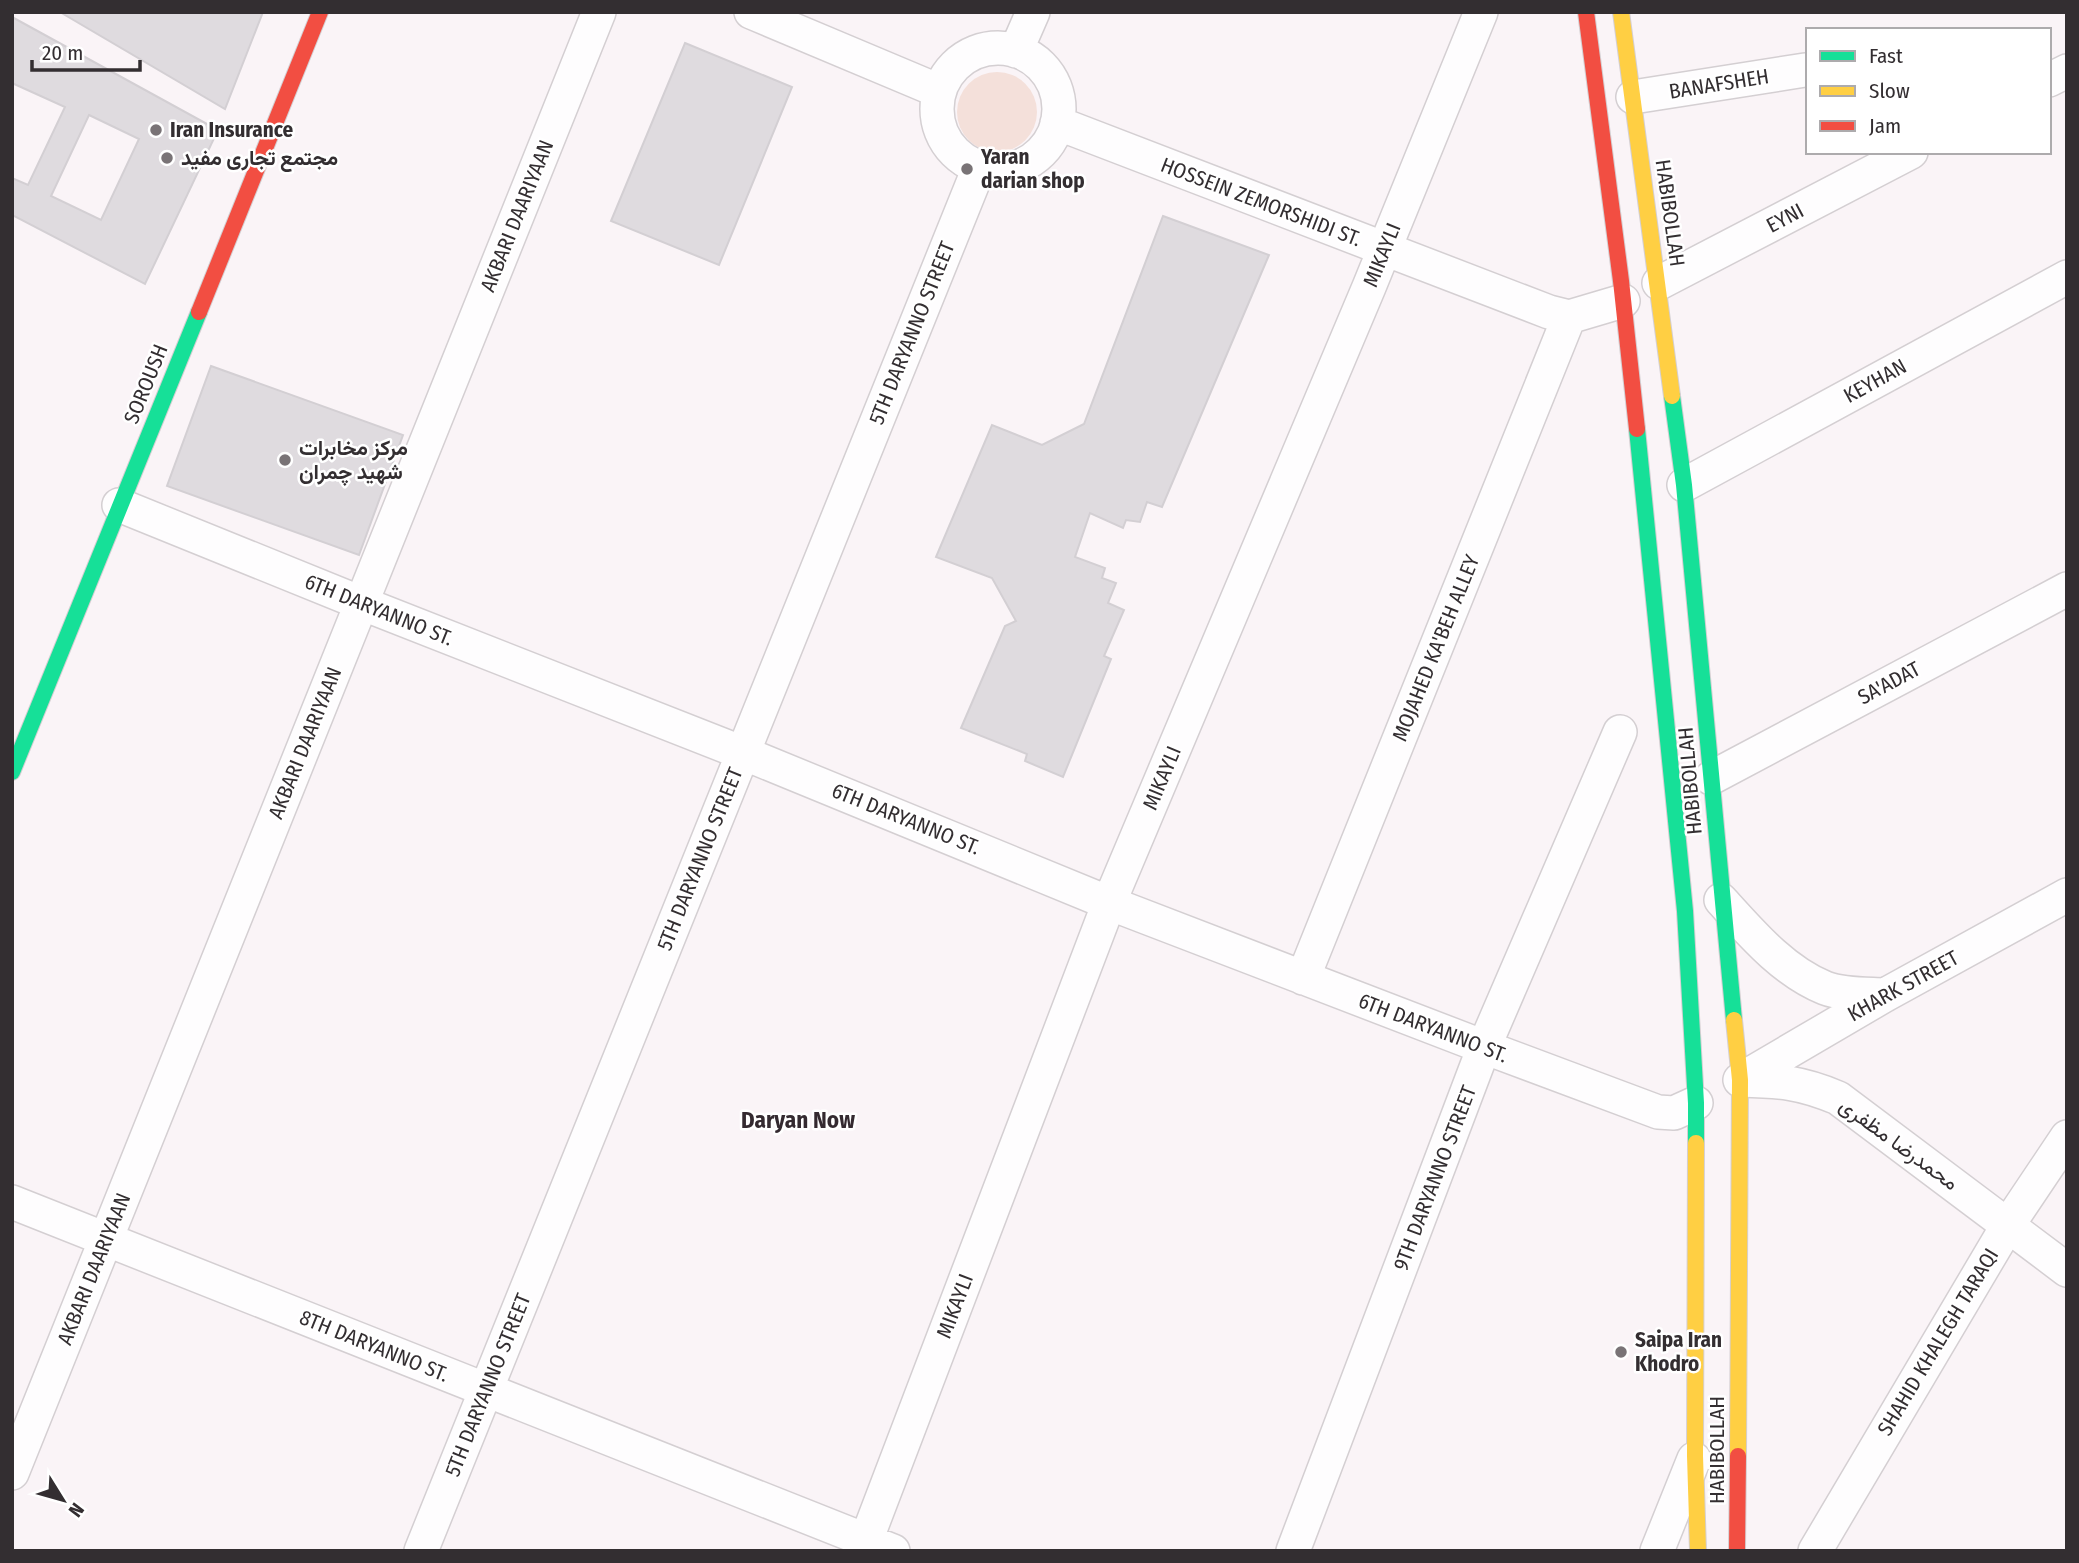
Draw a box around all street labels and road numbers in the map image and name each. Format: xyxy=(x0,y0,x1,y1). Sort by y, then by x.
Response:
street label: BANAFSHEH xyxy=(1667,63,1771,105)
street label: AKBARI DAARIYAAN xyxy=(475,136,559,296)
street label: HOSSEIN ZEMORSHIDI ST. xyxy=(1157,152,1365,252)
street label: HABIBOLLAH xyxy=(1650,158,1690,268)
street label: EYNI xyxy=(1762,197,1808,239)
street label: MIKAYLI xyxy=(1357,219,1407,291)
street label: 5TH DARYANNO STREET xyxy=(863,238,961,428)
street label: SOROUSH xyxy=(118,340,174,428)
street label: KEYHAN xyxy=(1839,353,1911,409)
street label: MOJAHED KA'BEH ALLEY xyxy=(1387,550,1485,745)
street label: 6TH DARYANNO ST. xyxy=(301,568,457,652)
street label: SA'ADAT xyxy=(1853,656,1925,710)
street label: AKBARI DAARIYAAN xyxy=(263,663,347,823)
street label: HABIBOLLAH xyxy=(1672,726,1708,836)
street label: MIKAYLI xyxy=(1137,742,1187,814)
street label: 5TH DARYANNO STREET xyxy=(651,764,749,954)
street label: 6TH DARYANNO ST. xyxy=(828,777,984,861)
street label: KHARK STREET xyxy=(1843,945,1963,1027)
street label: 6TH DARYANNO ST. xyxy=(1355,988,1511,1068)
street label: 9TH DARYANNO STREET xyxy=(1388,1082,1482,1274)
street label: محمدرضا مظفری xyxy=(1834,1092,1964,1196)
street label: AKBARI DAARIYAAN xyxy=(52,1189,136,1349)
street label: SHAHID KHALEGH TARAQI xyxy=(1872,1244,2004,1440)
street label: MIKAYLI xyxy=(931,1270,979,1342)
street label: 5TH DARYANNO STREET xyxy=(439,1290,537,1480)
street label: 8TH DARYANNO ST. xyxy=(296,1304,452,1388)
street label: HABIBOLLAH xyxy=(1704,1396,1730,1504)

